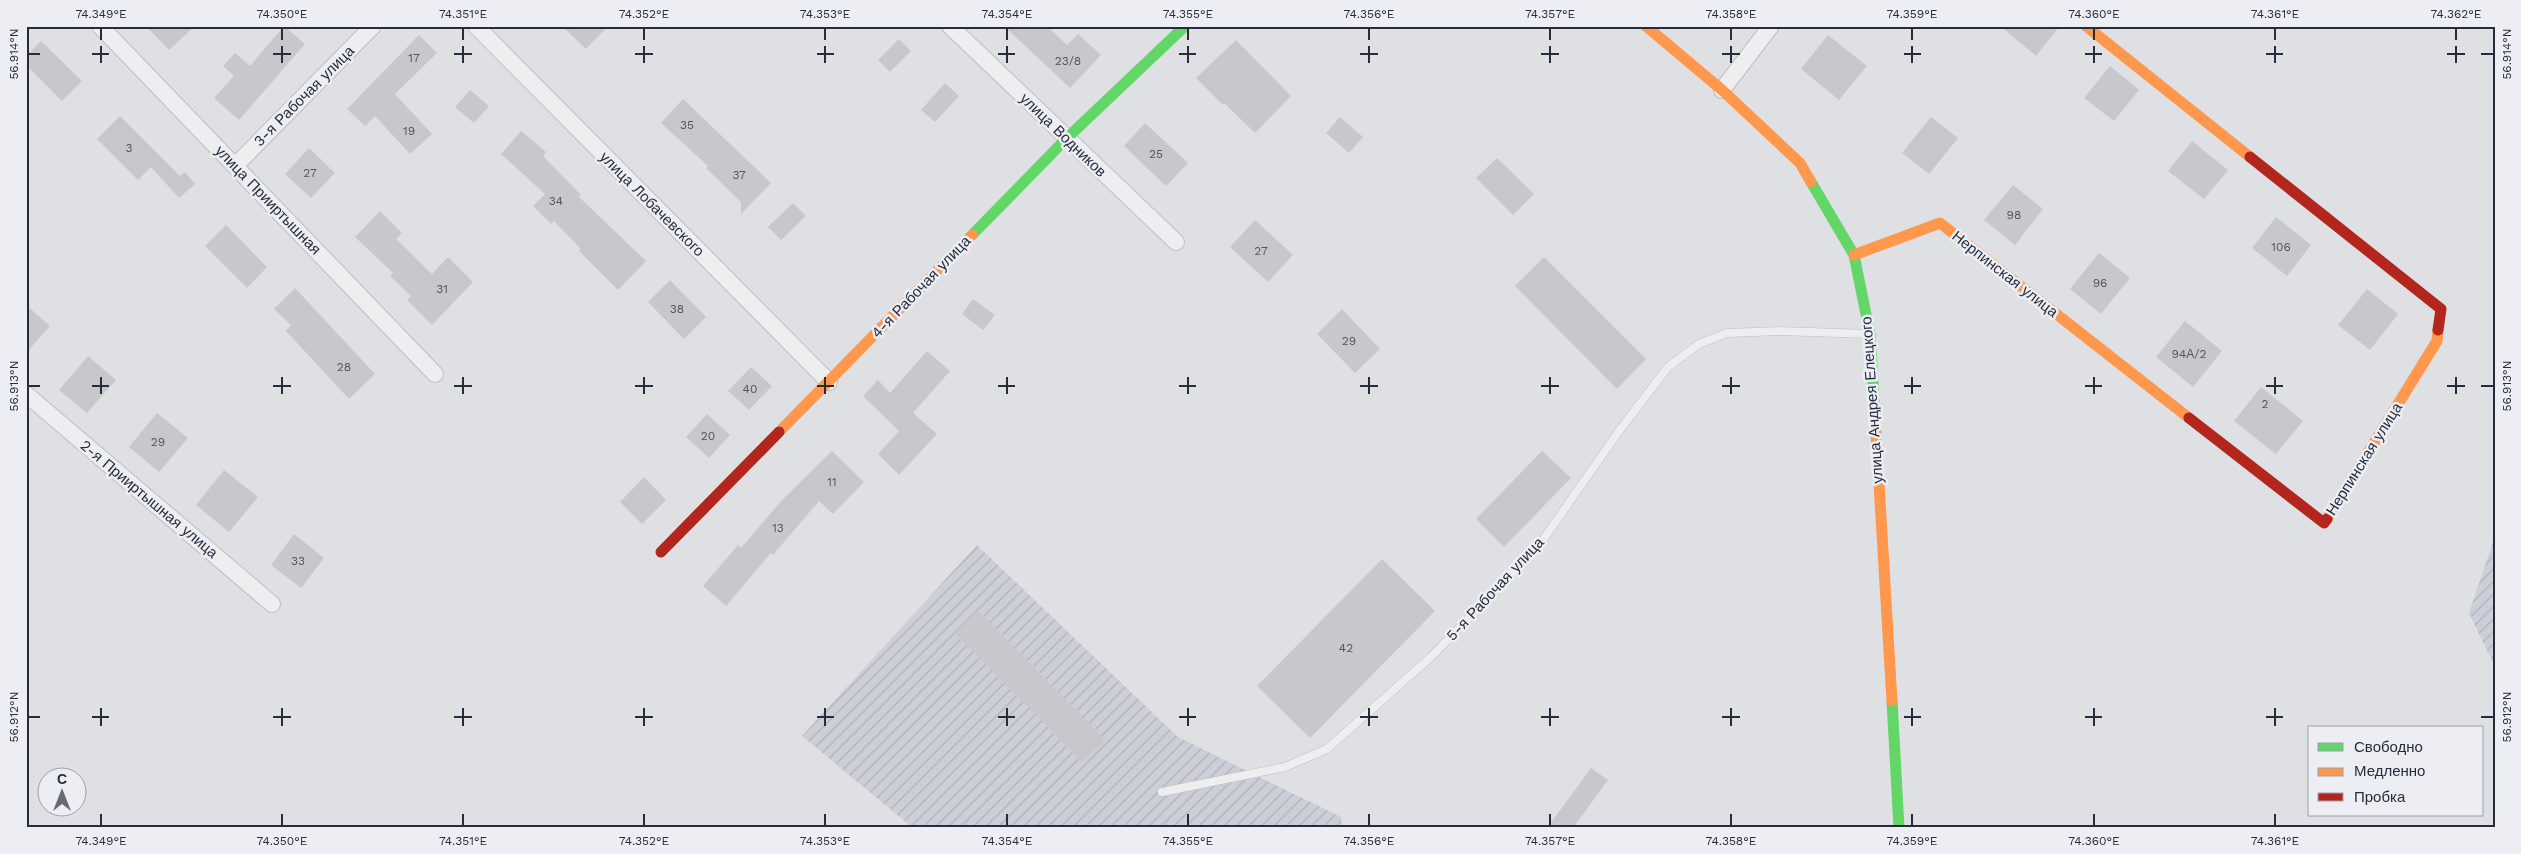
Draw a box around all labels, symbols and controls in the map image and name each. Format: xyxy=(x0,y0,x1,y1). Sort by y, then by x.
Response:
text: 74.349°E xyxy=(75,7,127,21)
text: 74.350°E xyxy=(257,7,308,21)
text: 74.351°E xyxy=(439,7,487,21)
text: 74.352°E xyxy=(619,7,670,21)
text: 74.353°E xyxy=(800,7,851,21)
text: 74.354°E xyxy=(982,7,1033,21)
text: 74.355°E xyxy=(1163,7,1214,21)
text: 74.356°E xyxy=(1344,7,1395,21)
text: 74.357°E xyxy=(1525,7,1575,21)
text: 74.358°E xyxy=(1706,7,1757,21)
text: 74.359°E xyxy=(1887,7,1938,21)
text: 74.360°E xyxy=(2068,7,2120,21)
text: 74.361°E xyxy=(2251,7,2300,21)
text: 74.362°E xyxy=(2431,7,2482,21)
text: 56.914°N xyxy=(7,28,21,80)
text: 56.914°N xyxy=(2500,28,2514,80)
street label: 3-я Рабочая улица xyxy=(250,42,358,150)
house number: 17 xyxy=(408,51,420,65)
house number: 23/8 xyxy=(1055,54,1081,68)
street label: улица Водников xyxy=(1016,89,1110,181)
house number: 35 xyxy=(680,118,694,132)
house number: 19 xyxy=(403,124,415,138)
house number: 3 xyxy=(126,141,133,155)
street label: улица Прииртышная xyxy=(211,142,325,258)
house number: 25 xyxy=(1149,147,1163,161)
street label: улица Лобачевского xyxy=(596,148,708,260)
house number: 27 xyxy=(303,166,317,180)
house number: 37 xyxy=(732,168,746,182)
house number: 34 xyxy=(549,194,563,208)
house number: 98 xyxy=(2007,208,2021,222)
street label: Нерпинская улица xyxy=(1948,227,2062,321)
street label: 4-я Рабочая улица xyxy=(868,232,975,342)
house number: 106 xyxy=(2271,240,2291,254)
house number: 27 xyxy=(1254,244,1268,258)
house number: 96 xyxy=(2093,276,2107,290)
house number: 31 xyxy=(436,282,448,296)
house number: 38 xyxy=(670,302,684,316)
street label: улица Андрея Елецкого xyxy=(1857,316,1887,484)
house number: 29 xyxy=(1342,334,1356,348)
house number: 94А/2 xyxy=(2172,347,2206,361)
house number: 28 xyxy=(337,360,351,374)
text: 56.913°N xyxy=(7,361,21,411)
text: 56.913°N xyxy=(2500,361,2514,411)
house number: 40 xyxy=(743,382,757,396)
house number: 2 xyxy=(2262,397,2269,411)
street label: Нерпинская улица xyxy=(2322,399,2406,519)
house number: 20 xyxy=(701,429,715,443)
house number: 29 xyxy=(151,435,165,449)
street label: 2-я Прииртышная улица xyxy=(77,436,222,562)
house number: 11 xyxy=(827,475,837,489)
house number: 13 xyxy=(772,521,784,535)
street label: 5-я Рабочая улица xyxy=(1442,533,1548,644)
house number: 33 xyxy=(291,554,305,568)
house number: 42 xyxy=(1339,641,1353,655)
text: 56.912°N xyxy=(7,692,21,742)
text: 56.912°N xyxy=(2500,692,2514,742)
legend xyxy=(2308,726,2484,816)
text: Свободно xyxy=(2354,738,2423,756)
text: Медленно xyxy=(2354,762,2425,780)
north arrow xyxy=(38,766,88,816)
text: С xyxy=(57,771,67,787)
text: Пробка xyxy=(2354,788,2406,806)
text: 74.349°E xyxy=(75,834,127,848)
text: 74.350°E xyxy=(257,834,308,848)
text: 74.351°E xyxy=(439,834,487,848)
text: 74.352°E xyxy=(619,834,670,848)
text: 74.353°E xyxy=(800,834,851,848)
text: 74.354°E xyxy=(982,834,1033,848)
text: 74.355°E xyxy=(1163,834,1214,848)
text: 74.356°E xyxy=(1344,834,1395,848)
text: 74.357°E xyxy=(1525,834,1575,848)
text: 74.358°E xyxy=(1706,834,1757,848)
text: 74.359°E xyxy=(1887,834,1938,848)
text: 74.360°E xyxy=(2068,834,2120,848)
text: 74.361°E xyxy=(2251,834,2300,848)

